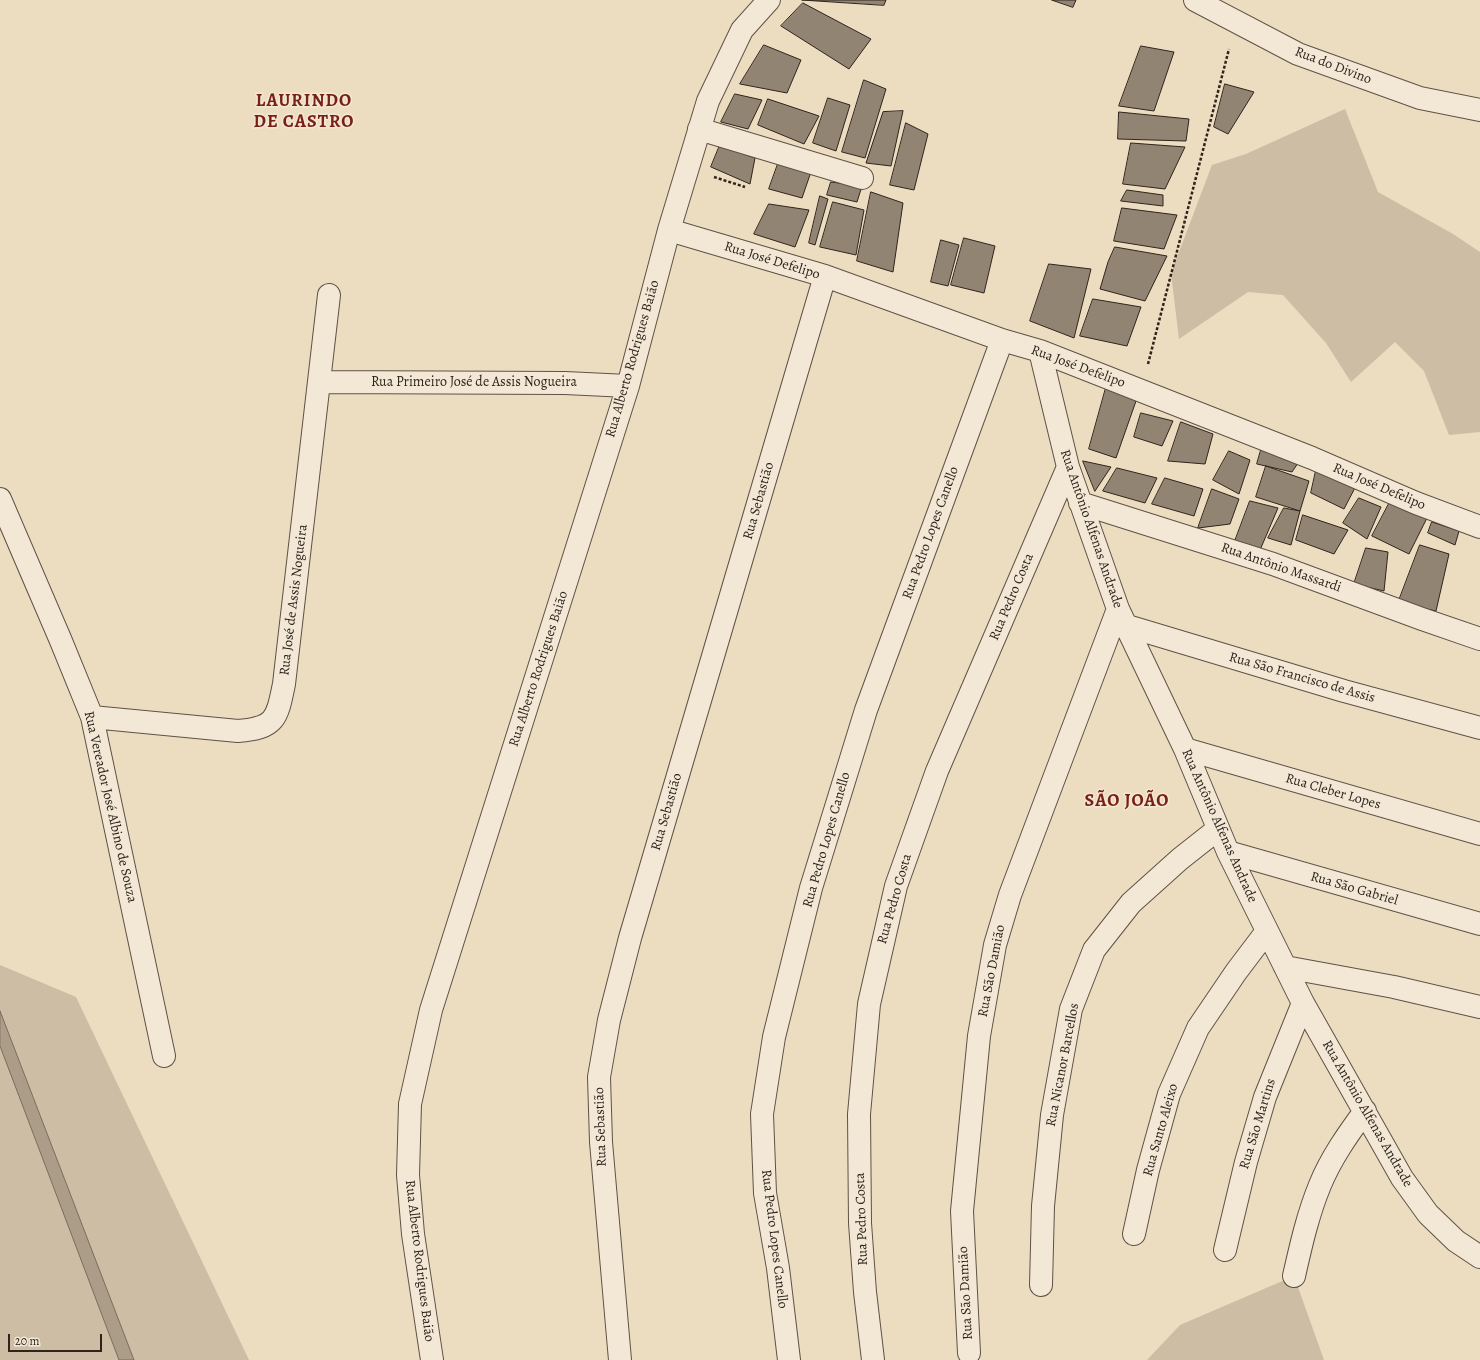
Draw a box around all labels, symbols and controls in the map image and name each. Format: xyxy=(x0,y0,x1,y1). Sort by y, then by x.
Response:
street label: Rua do Divino xyxy=(1292,44,1374,88)
district label: LAURINDO DE CASTRO xyxy=(253,91,355,134)
street label: Rua José Defelipo xyxy=(722,238,822,284)
street label: Rua Alberto Rodrigues Baião xyxy=(602,278,664,440)
street label: Rua José Defelipo xyxy=(1029,342,1127,392)
street label: Rua Primeiro José de Assis Nogueira xyxy=(371,375,577,391)
street label: Rua Antônio Alfenas Andrade xyxy=(1056,447,1126,611)
street label: Rua Sebastião xyxy=(740,460,778,542)
street label: Rua José Defelipo xyxy=(1330,460,1428,514)
street label: Rua Pedro Lopes Canello xyxy=(899,464,963,602)
street label: Rua José de Assis Nogueira xyxy=(276,523,312,677)
street label: Rua Antônio Massardi xyxy=(1219,540,1343,596)
street label: Rua Pedro Costa xyxy=(986,551,1038,643)
street label: Rua Alberto Rodrigues Baião xyxy=(506,589,572,749)
street label: Rua São Francisco de Assis xyxy=(1227,649,1377,707)
street label: Rua Vereador José Albino de Souza xyxy=(80,710,140,904)
street label: Rua Antônio Alfenas Andrade xyxy=(1177,746,1261,906)
street label: Rua Pedro Lopes Canello xyxy=(800,770,854,910)
street label: Rua Cleber Lopes xyxy=(1283,770,1383,814)
street label: Rua Sebastião xyxy=(648,771,686,853)
district label: SÃO JOÃO xyxy=(1084,791,1170,813)
street label: Rua Pedro Costa xyxy=(874,852,916,946)
street label: Rua São Gabriel xyxy=(1308,868,1400,910)
street label: Rua São Damião xyxy=(975,923,1009,1019)
street label: Rua Nicanor Barcellos xyxy=(1043,1002,1083,1128)
street label: Rua Antônio Alfenas Andrade xyxy=(1318,1038,1416,1190)
street label: Rua São Martins xyxy=(1236,1077,1280,1171)
street label: Rua Santo Aleixo xyxy=(1140,1082,1182,1178)
street label: Rua Sebastião xyxy=(591,1087,611,1167)
street label: Rua Pedro Lopes Canello xyxy=(757,1168,791,1310)
street label: Rua Pedro Costa xyxy=(852,1172,872,1266)
street label: Rua Alberto Rodrigues Baião xyxy=(401,1179,437,1343)
street label: Rua São Damião xyxy=(955,1246,977,1340)
scale bar xyxy=(10,1326,104,1352)
text: 20 m xyxy=(15,1333,39,1349)

